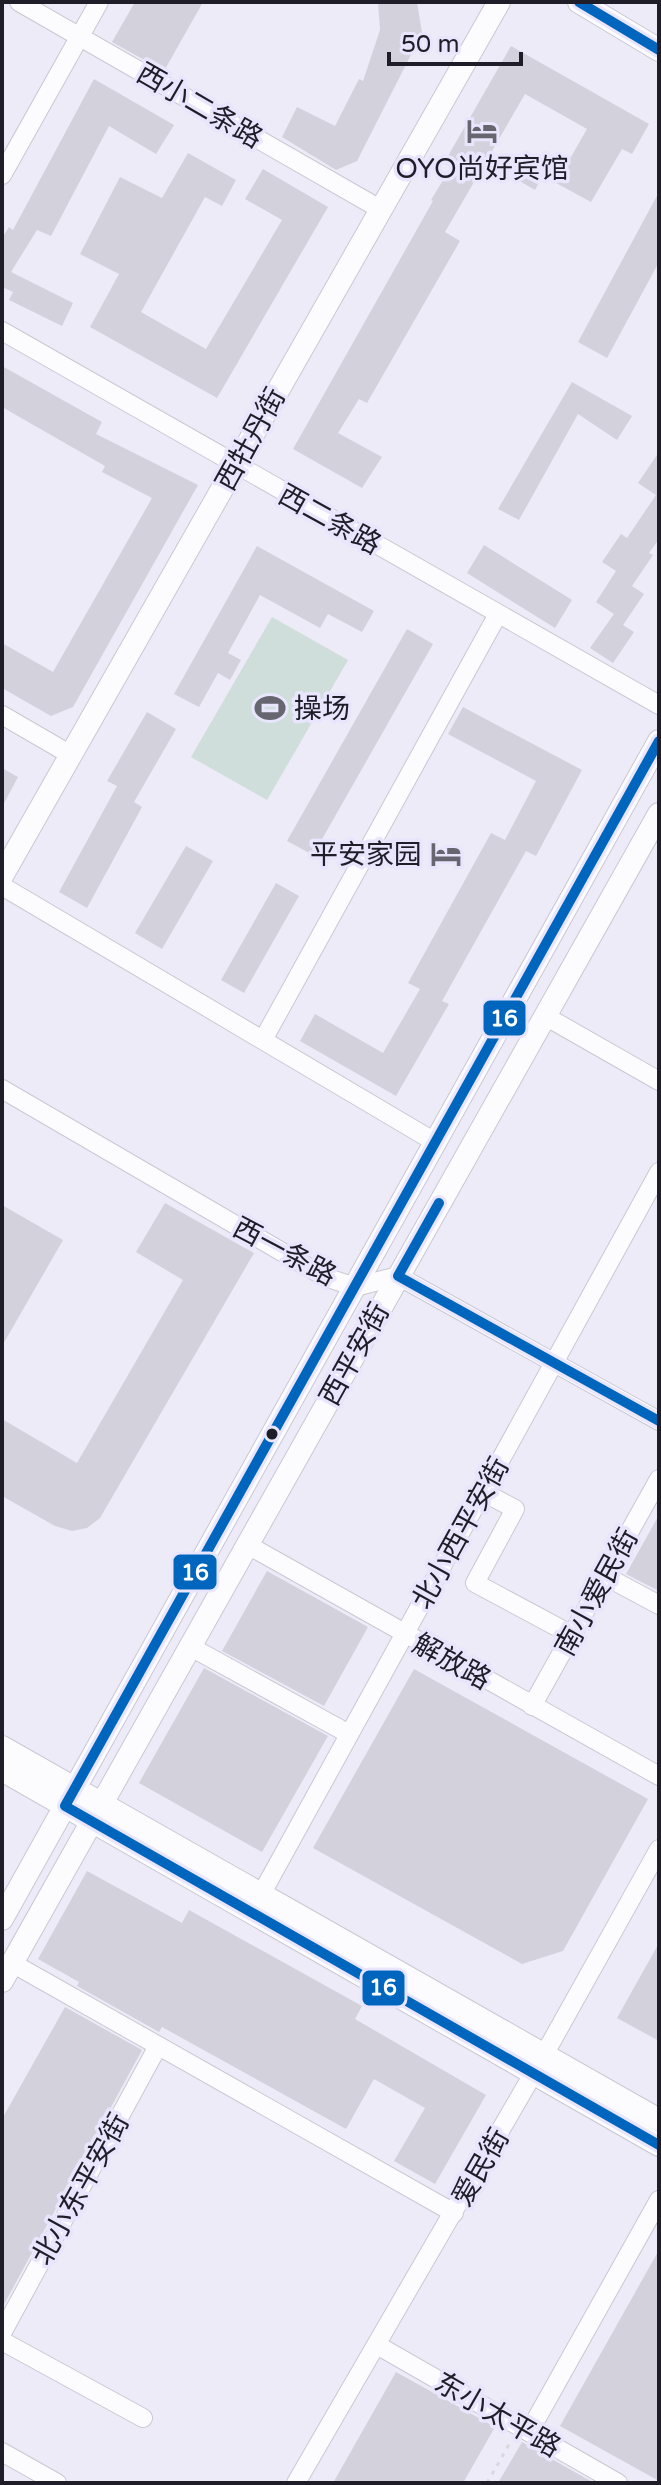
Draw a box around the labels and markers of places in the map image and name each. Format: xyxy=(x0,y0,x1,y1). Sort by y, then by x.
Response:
hotel icon: OYO尚好宾馆 xyxy=(465,114,499,148)
place label: OYO尚好宾馆 xyxy=(395,152,569,186)
sports icon: 操场 xyxy=(253,691,287,725)
place label: 操场 xyxy=(294,692,350,726)
hotel icon: 平安家园 xyxy=(429,837,463,871)
place label: 平安家园 xyxy=(310,838,422,872)
unlabelled marker xyxy=(264,1426,280,1442)

